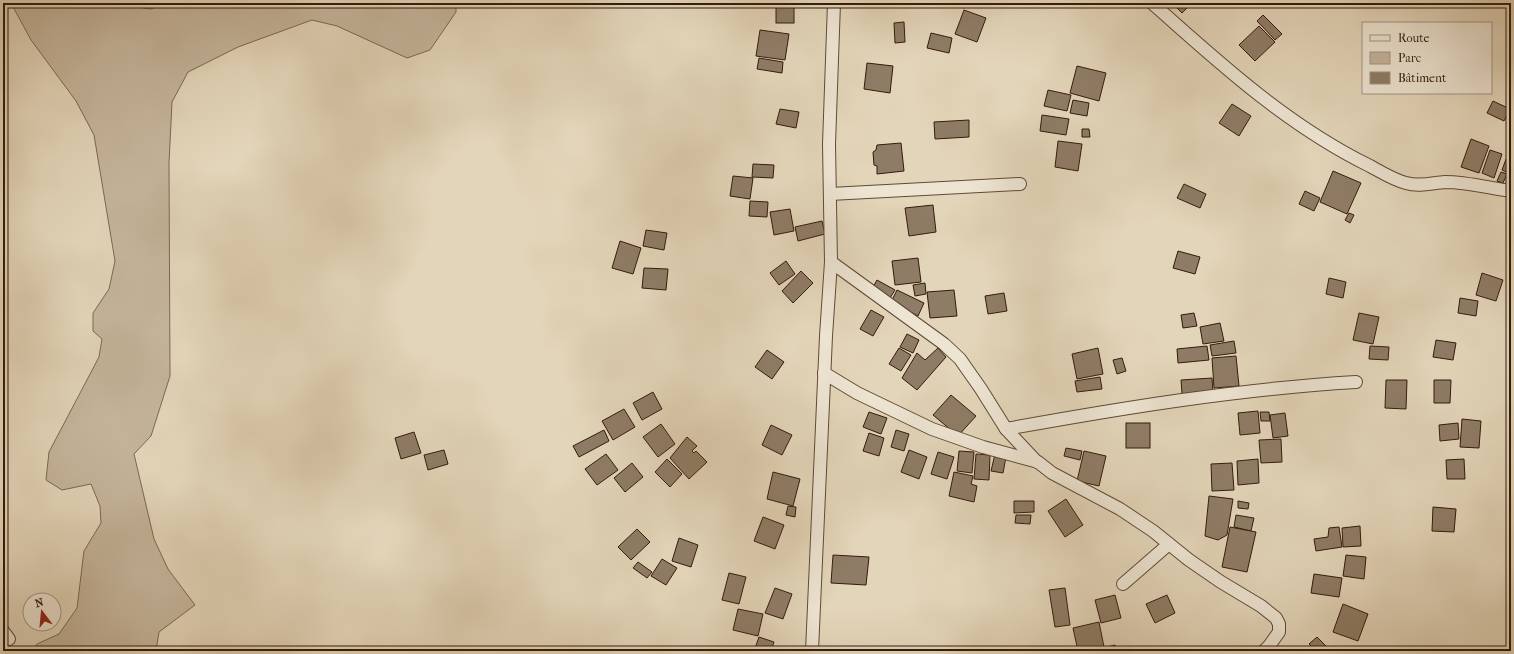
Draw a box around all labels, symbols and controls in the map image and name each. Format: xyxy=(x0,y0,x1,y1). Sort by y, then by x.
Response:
legend xyxy=(1362,22,1492,94)
text: Route xyxy=(1398,31,1430,45)
text: Parc xyxy=(1398,51,1421,65)
text: Bâtiment xyxy=(1398,71,1447,85)
north arrow xyxy=(22,592,62,632)
text: N xyxy=(34,595,46,610)

